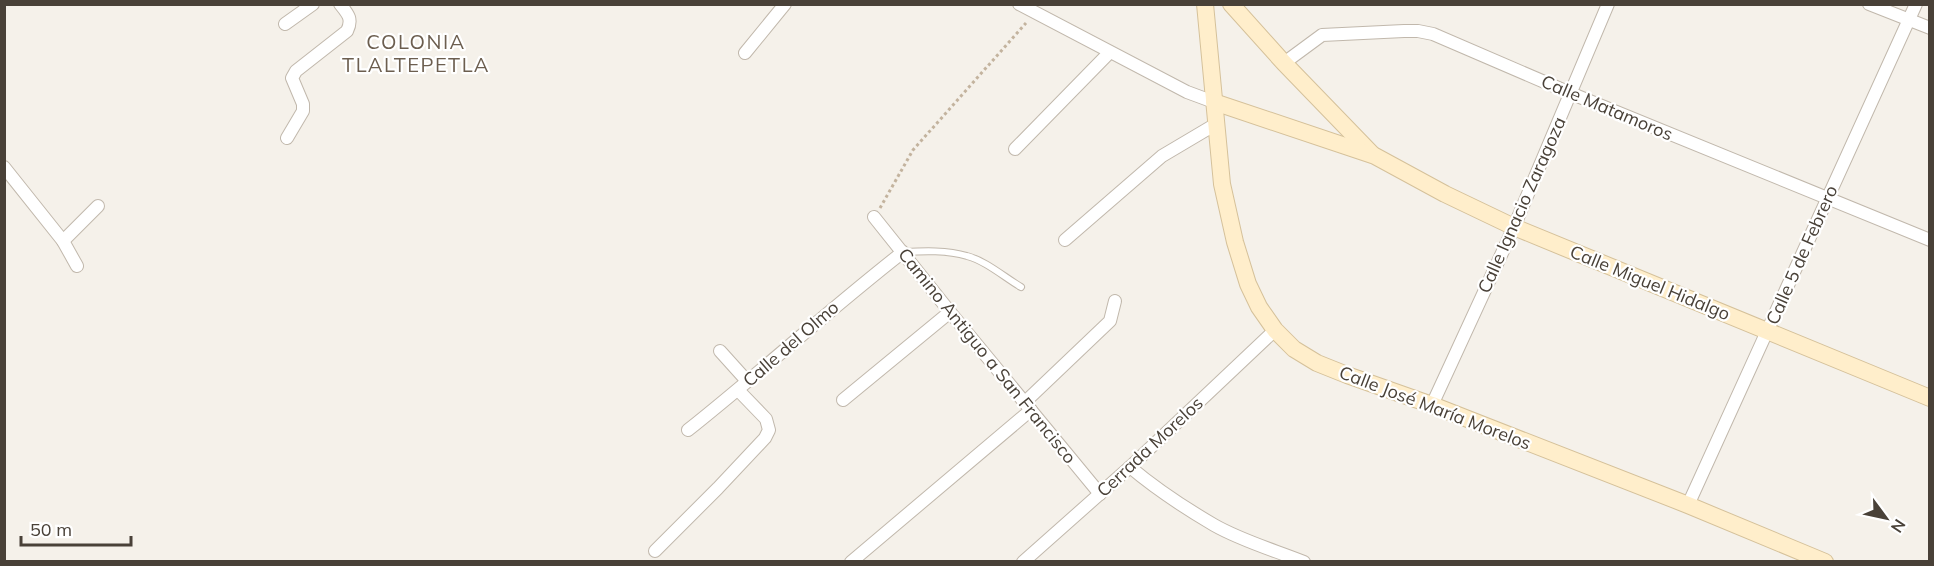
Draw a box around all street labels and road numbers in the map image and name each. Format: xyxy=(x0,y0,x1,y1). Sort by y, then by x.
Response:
street label: Calle Matamoros xyxy=(1538,69,1677,146)
street label: Calle Ignacio Zaragoza xyxy=(1472,113,1571,297)
street label: Calle 5 de Febrero xyxy=(1761,182,1843,328)
street label: Calle Miguel Hidalgo xyxy=(1567,240,1734,325)
street label: Camino Antiguo a San Francisco xyxy=(893,243,1081,468)
street label: Calle del Olmo xyxy=(738,296,843,392)
street label: Calle José María Morelos xyxy=(1336,360,1534,455)
street label: Cerrada Morelos xyxy=(1092,391,1208,502)

